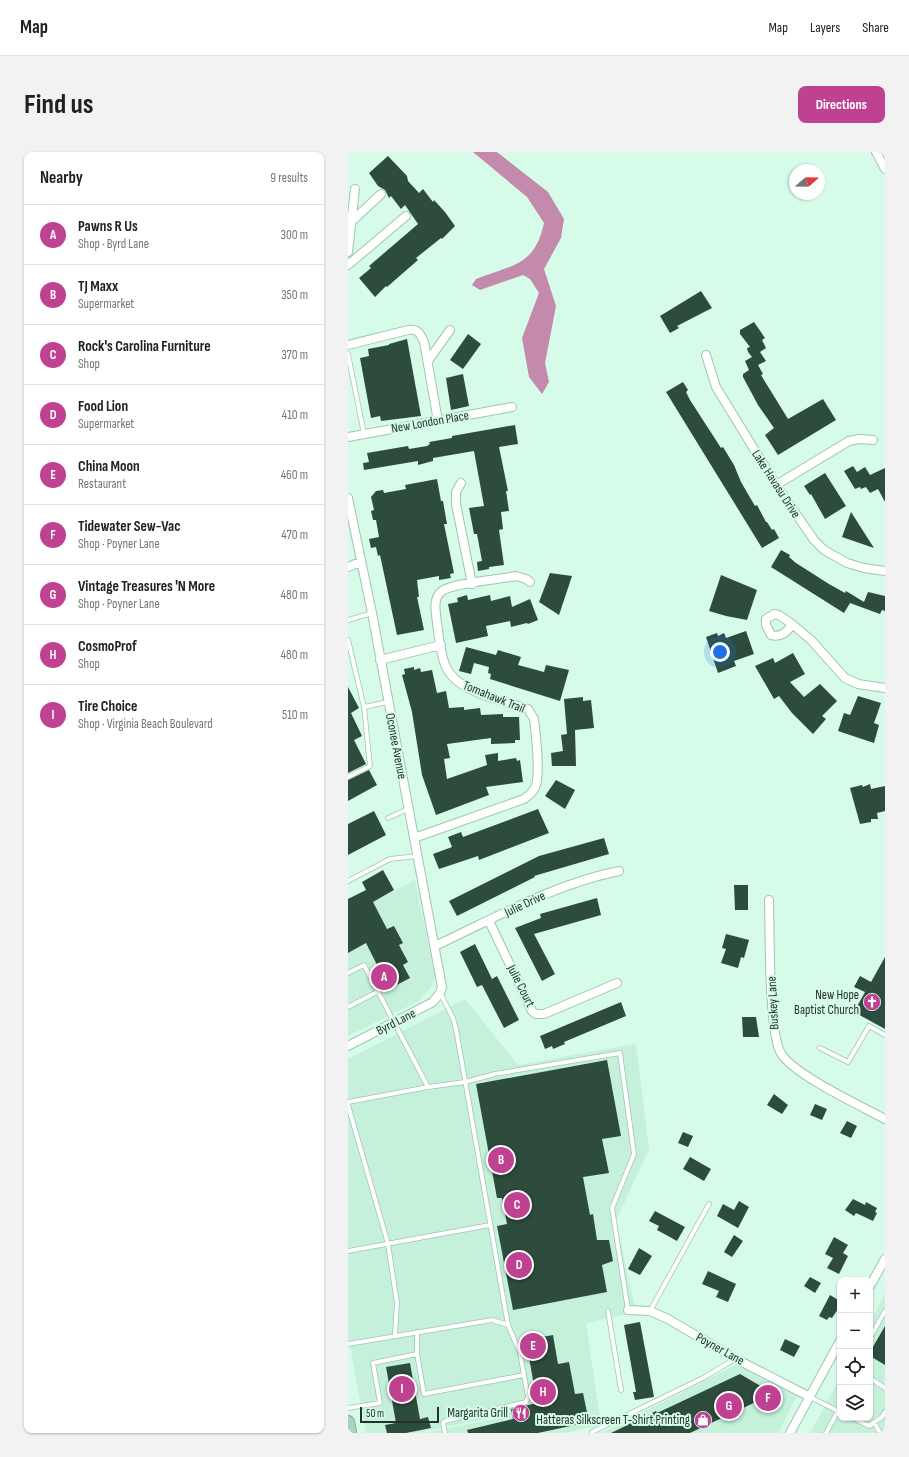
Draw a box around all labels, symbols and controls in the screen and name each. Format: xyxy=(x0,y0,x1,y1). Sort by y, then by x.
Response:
text: Map xyxy=(20,16,48,39)
text: Map xyxy=(768,19,788,36)
text: Layers xyxy=(810,19,840,36)
text: Share xyxy=(862,19,889,36)
button: Directions xyxy=(798,86,885,123)
text: Find us xyxy=(24,88,93,121)
north arrow xyxy=(789,164,825,200)
text: Nearby xyxy=(40,168,83,188)
text: 9 results xyxy=(270,170,308,186)
text: Pawns R Us xyxy=(78,217,138,236)
text: A xyxy=(50,227,56,243)
text: 300 m xyxy=(281,227,308,243)
text: Shop · Byrd Lane xyxy=(78,236,149,252)
text: TJ Maxx xyxy=(78,277,118,296)
text: B xyxy=(50,287,56,303)
text: 350 m xyxy=(281,287,308,303)
text: Supermarket xyxy=(78,296,134,312)
text: Rock's Carolina Furniture xyxy=(78,337,211,356)
text: C xyxy=(50,347,56,363)
text: 370 m xyxy=(281,347,308,363)
text: Shop xyxy=(78,356,100,372)
text: Food Lion xyxy=(78,397,128,416)
text: D xyxy=(50,407,56,423)
text: 410 m xyxy=(282,407,308,423)
street label: New London Place xyxy=(390,407,470,437)
text: Supermarket xyxy=(78,416,134,432)
street label: Lake Havasu Drive xyxy=(748,447,804,521)
text: China Moon xyxy=(78,457,140,476)
text: E xyxy=(50,467,56,483)
text: 460 m xyxy=(281,467,308,483)
text: Restaurant xyxy=(78,476,126,492)
text: Tidewater Sew-Vac xyxy=(78,517,180,536)
text: F xyxy=(50,527,56,543)
text: 470 m xyxy=(281,527,308,543)
text: Shop · Poyner Lane xyxy=(78,536,160,552)
text: Vintage Treasures 'N More xyxy=(78,577,215,596)
text: G xyxy=(50,587,56,603)
text: 480 m xyxy=(281,587,308,603)
text: Shop · Poyner Lane xyxy=(78,596,160,612)
text: CosmoProf xyxy=(78,637,137,656)
your location xyxy=(710,642,730,662)
text: H xyxy=(50,647,56,663)
text: 480 m xyxy=(281,647,308,663)
text: Shop xyxy=(78,656,100,672)
street label: Tomahawk Trail xyxy=(461,677,527,717)
text: Tire Choice xyxy=(78,697,137,716)
text: I xyxy=(52,707,54,723)
text: 510 m xyxy=(282,707,308,723)
street label: Oconee Avenue xyxy=(382,712,410,780)
text: Shop · Virginia Beach Boulevard xyxy=(78,716,213,732)
street label: Julie Drive xyxy=(501,888,548,921)
street label: Julie Court xyxy=(503,961,538,1010)
pin: A xyxy=(371,962,397,992)
street label: Buskey Lane xyxy=(764,976,782,1030)
place label: New Hope Baptist Church xyxy=(794,987,859,1018)
church icon: New Hope Baptist Church xyxy=(862,992,882,1012)
street label: Byrd Lane xyxy=(374,1005,418,1039)
pin: B xyxy=(488,1145,514,1175)
pin: C xyxy=(504,1190,530,1220)
pin: D xyxy=(506,1250,532,1280)
map controls xyxy=(837,1277,873,1421)
button: + xyxy=(837,1277,873,1313)
button: − xyxy=(837,1313,873,1349)
street label: Poyner Lane xyxy=(693,1329,747,1369)
pin: E xyxy=(520,1331,546,1361)
button: locate xyxy=(837,1349,873,1385)
pin: I xyxy=(389,1374,415,1404)
pin: H xyxy=(530,1377,556,1407)
pin: F xyxy=(755,1383,781,1413)
button: layers xyxy=(837,1385,873,1421)
pin: G xyxy=(716,1391,742,1421)
restaurant icon: Margarita Grill xyxy=(511,1403,531,1423)
scale bar xyxy=(360,1405,439,1424)
place label: Margarita Grill xyxy=(447,1405,508,1421)
text: 50 m xyxy=(366,1407,384,1420)
shop icon: Hatteras Silkscreen T-Shirt Printing xyxy=(693,1410,713,1430)
place label: Hatteras Silkscreen T-Shirt Printing xyxy=(536,1412,690,1428)

